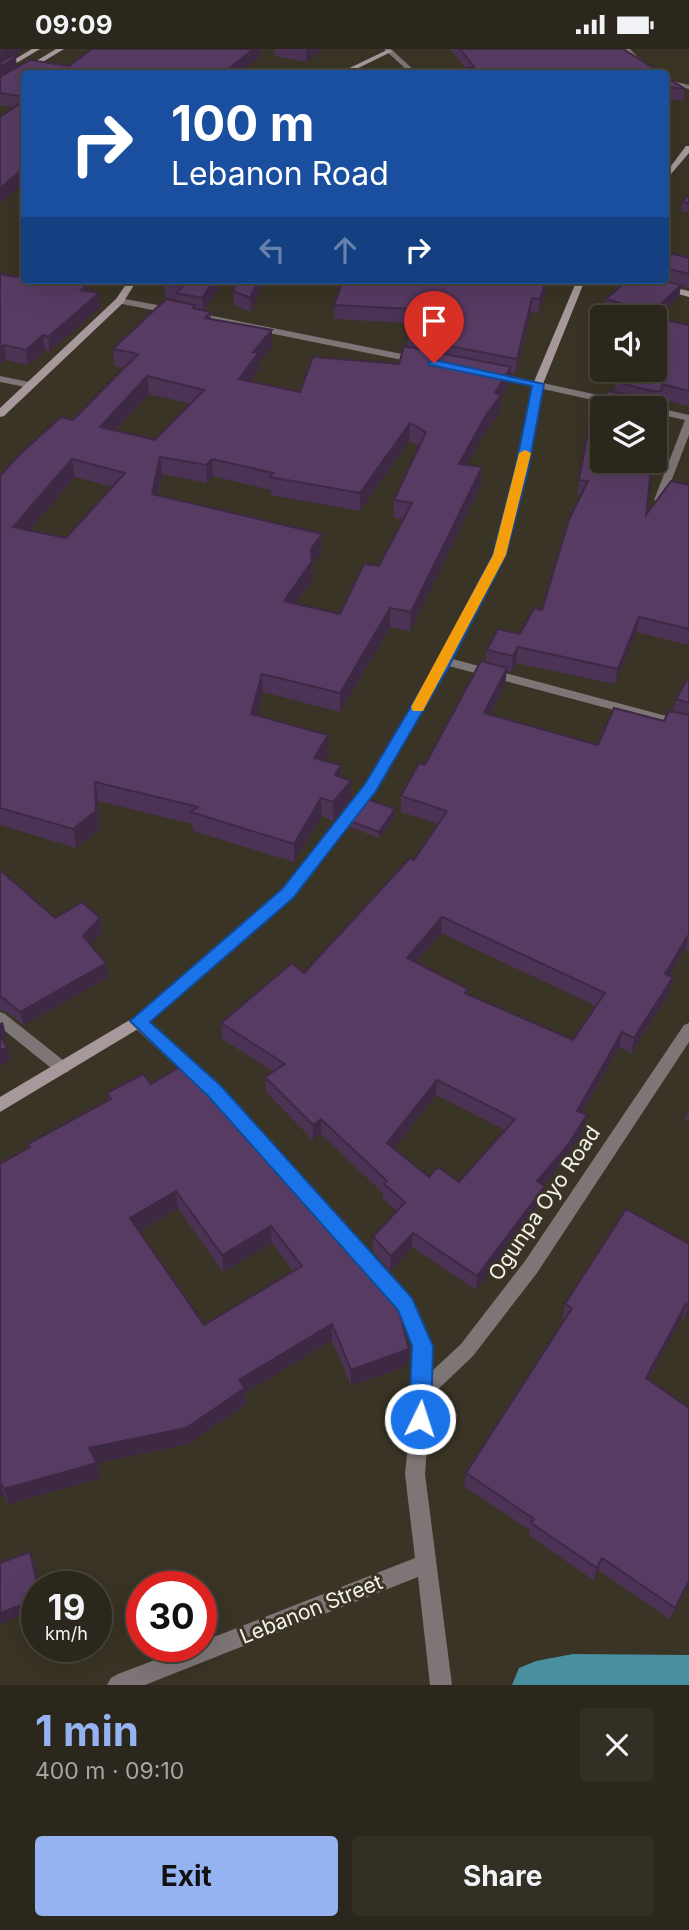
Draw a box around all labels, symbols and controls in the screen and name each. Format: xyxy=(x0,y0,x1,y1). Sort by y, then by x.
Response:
text: 09:09 xyxy=(35,9,113,40)
text: 100 m xyxy=(171,94,315,153)
icon: right xyxy=(56,98,147,189)
text: Lebanon Road xyxy=(171,154,389,193)
icon: left xyxy=(253,231,291,269)
icon: ahead xyxy=(326,231,364,269)
icon: right xyxy=(399,231,437,269)
pin xyxy=(404,291,464,363)
icon: arrive xyxy=(415,302,453,340)
map controls xyxy=(590,305,667,473)
button: sound xyxy=(590,305,667,382)
button: layers xyxy=(590,396,667,473)
street label: Ogunpa Oyo Road xyxy=(483,1121,605,1285)
position arrow xyxy=(383,1382,457,1456)
street label: Lebanon Street xyxy=(236,1569,386,1649)
speed limit sign: 30 xyxy=(126,1571,217,1662)
text: 19 xyxy=(48,1586,85,1628)
text: km/h xyxy=(45,1623,88,1644)
text: 1 min xyxy=(35,1705,139,1756)
button: close xyxy=(580,1708,654,1782)
text: 400 m · 09:10 xyxy=(35,1757,184,1785)
button: Exit xyxy=(35,1836,338,1916)
button: Share xyxy=(352,1836,654,1916)

